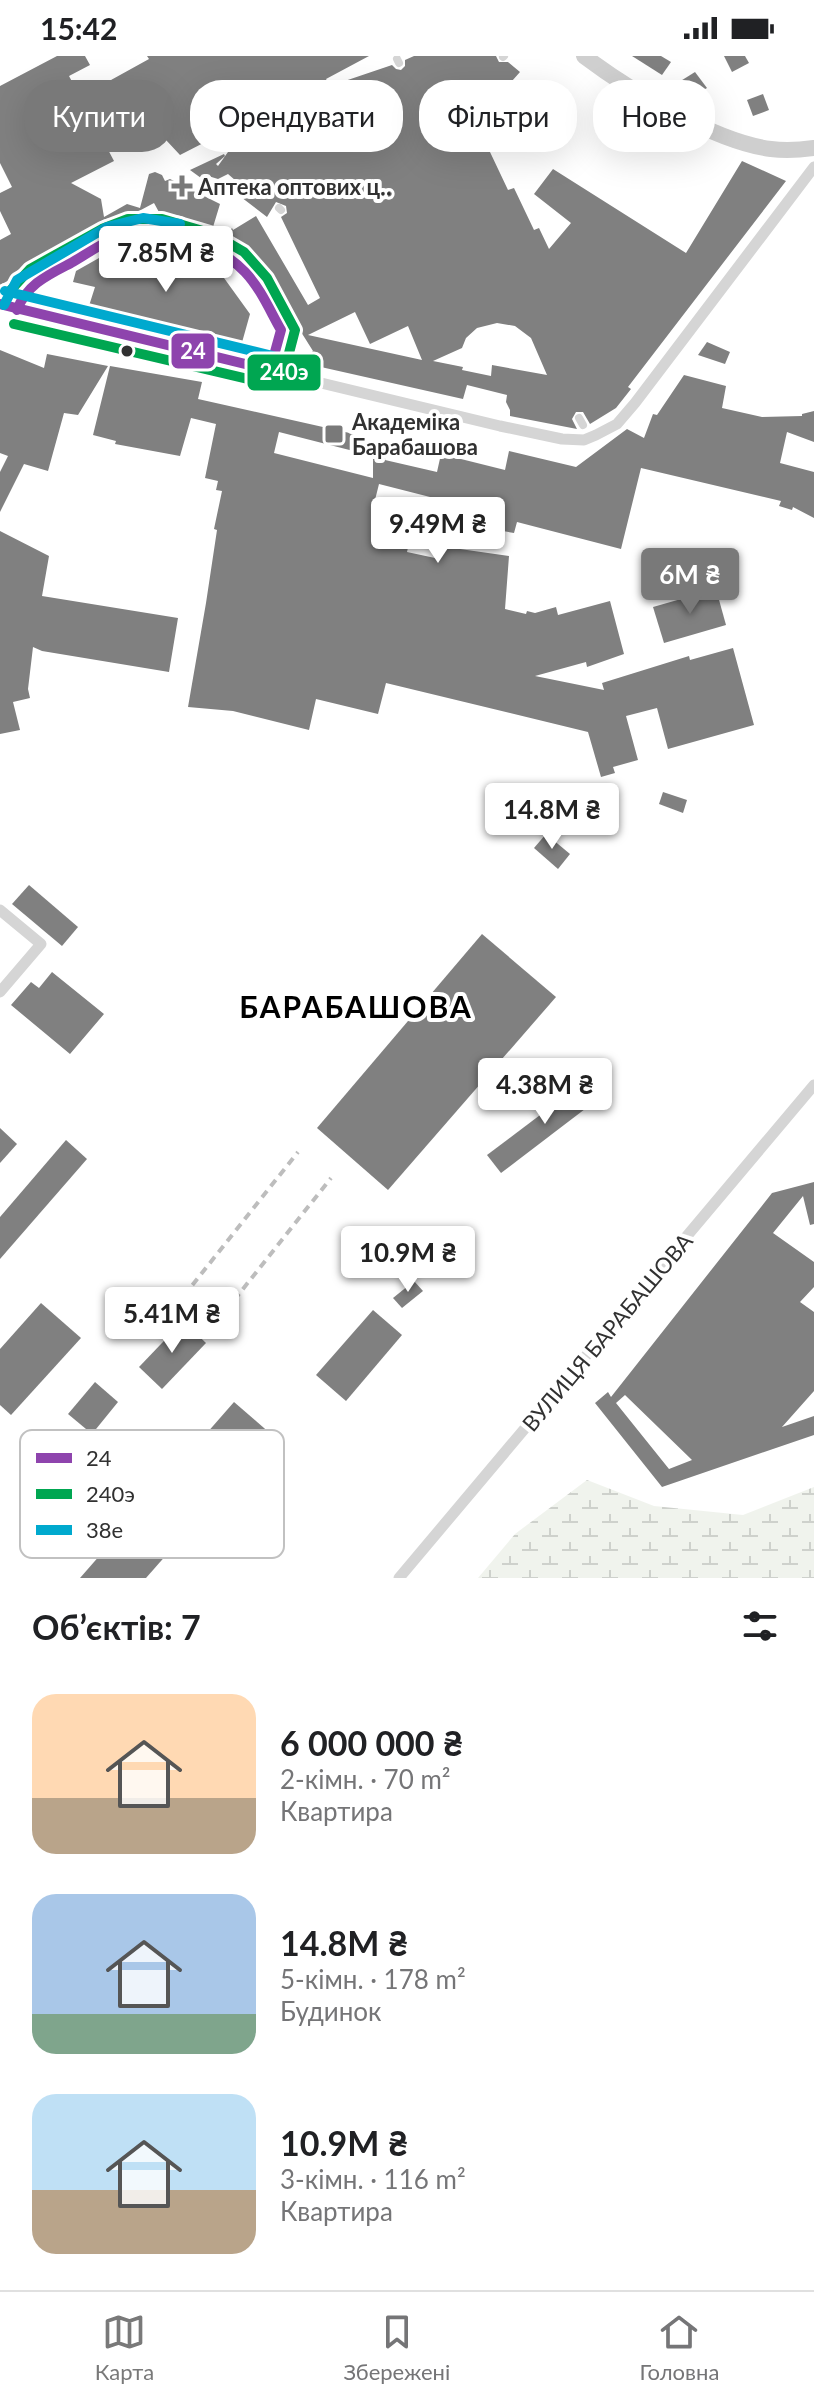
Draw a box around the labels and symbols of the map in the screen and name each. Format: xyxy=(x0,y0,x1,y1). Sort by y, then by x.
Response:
place label: Аптека оптових ц‥ xyxy=(197,173,392,200)
marker: Аптека оптових ц‥ xyxy=(173,177,191,195)
pin: 7.85M ₴ xyxy=(92,226,240,294)
line badge: 24 xyxy=(170,332,216,370)
text: 24 xyxy=(180,337,206,364)
unlabelled marker xyxy=(119,343,135,359)
line badge: 240э xyxy=(246,353,322,392)
text: 240э xyxy=(260,358,309,385)
place label: Академіка Барабашова xyxy=(351,408,478,460)
marker: Академіка Барабашова xyxy=(323,423,345,445)
pin: 9.49M ₴ xyxy=(364,497,512,565)
pin: 6M ₴ xyxy=(643,548,737,616)
pin: 14.8M ₴ xyxy=(478,783,626,851)
district label: БАРАБАШОВА xyxy=(239,988,473,1024)
pin: 4.38M ₴ xyxy=(471,1058,619,1126)
pin: 10.9M ₴ xyxy=(334,1226,482,1294)
street label: ВУЛИЦЯ БАРАБАШОВА xyxy=(516,1227,698,1437)
pin: 5.41M ₴ xyxy=(98,1287,246,1355)
legend xyxy=(20,1430,284,1558)
text: 24 xyxy=(86,1444,112,1471)
text: 240э xyxy=(86,1480,135,1507)
text: 38е xyxy=(86,1516,123,1543)

